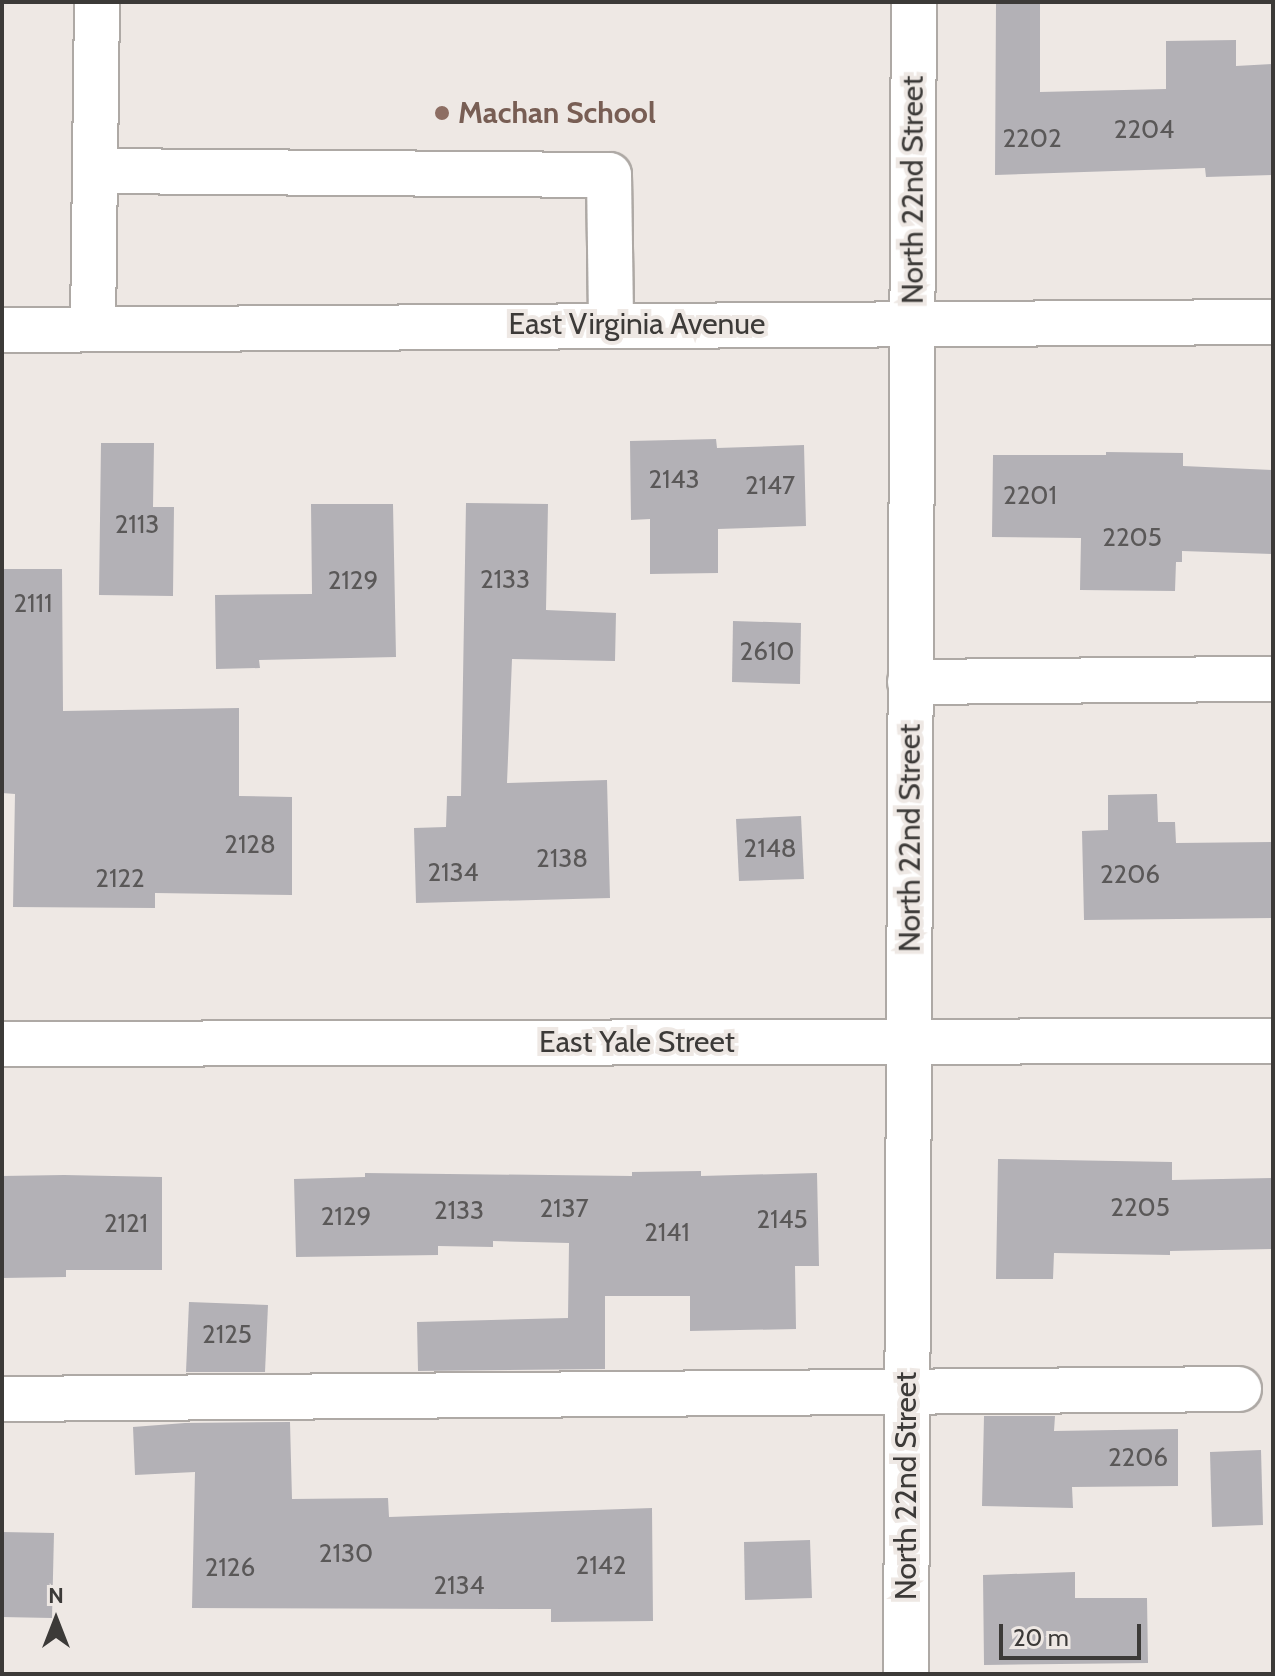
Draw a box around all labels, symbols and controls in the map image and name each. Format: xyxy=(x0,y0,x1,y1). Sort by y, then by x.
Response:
street label: North 22nd Street xyxy=(895,76,931,304)
place label: Machan School xyxy=(458,95,656,131)
marker: Machan School xyxy=(433,104,451,122)
house number: 2204 xyxy=(1114,114,1174,146)
house number: 2202 xyxy=(1002,123,1062,155)
street label: East Virginia Avenue xyxy=(509,306,765,342)
house number: 2143 xyxy=(648,464,700,496)
house number: 2147 xyxy=(745,470,795,502)
house number: 2201 xyxy=(1003,480,1057,512)
house number: 2113 xyxy=(115,509,159,541)
house number: 2205 xyxy=(1102,522,1162,554)
house number: 2133 xyxy=(480,564,530,596)
house number: 2129 xyxy=(328,565,378,597)
house number: 2111 xyxy=(13,588,53,620)
house number: 2610 xyxy=(740,636,794,668)
street label: North 22nd Street xyxy=(892,724,928,952)
house number: 2128 xyxy=(224,829,276,861)
house number: 2148 xyxy=(744,833,796,865)
house number: 2138 xyxy=(536,843,588,875)
house number: 2134 xyxy=(427,857,479,889)
house number: 2206 xyxy=(1100,859,1160,891)
house number: 2122 xyxy=(95,863,145,895)
street label: East Yale Street xyxy=(539,1024,735,1060)
house number: 2205 xyxy=(1110,1192,1170,1224)
house number: 2137 xyxy=(539,1193,589,1225)
house number: 2133 xyxy=(434,1195,484,1227)
house number: 2129 xyxy=(321,1201,371,1233)
house number: 2145 xyxy=(756,1204,808,1236)
house number: 2121 xyxy=(104,1208,148,1240)
house number: 2141 xyxy=(644,1217,690,1249)
house number: 2125 xyxy=(202,1319,252,1351)
street label: North 22nd Street xyxy=(888,1372,924,1600)
house number: 2206 xyxy=(1108,1442,1168,1474)
house number: 2130 xyxy=(319,1538,373,1570)
house number: 2142 xyxy=(576,1550,626,1582)
house number: 2126 xyxy=(205,1552,255,1584)
house number: 2134 xyxy=(433,1570,485,1602)
north arrow xyxy=(16,1580,96,1660)
text: N xyxy=(48,1582,64,1609)
scale bar xyxy=(1003,1608,1145,1658)
text: 20 m xyxy=(1013,1623,1069,1652)

